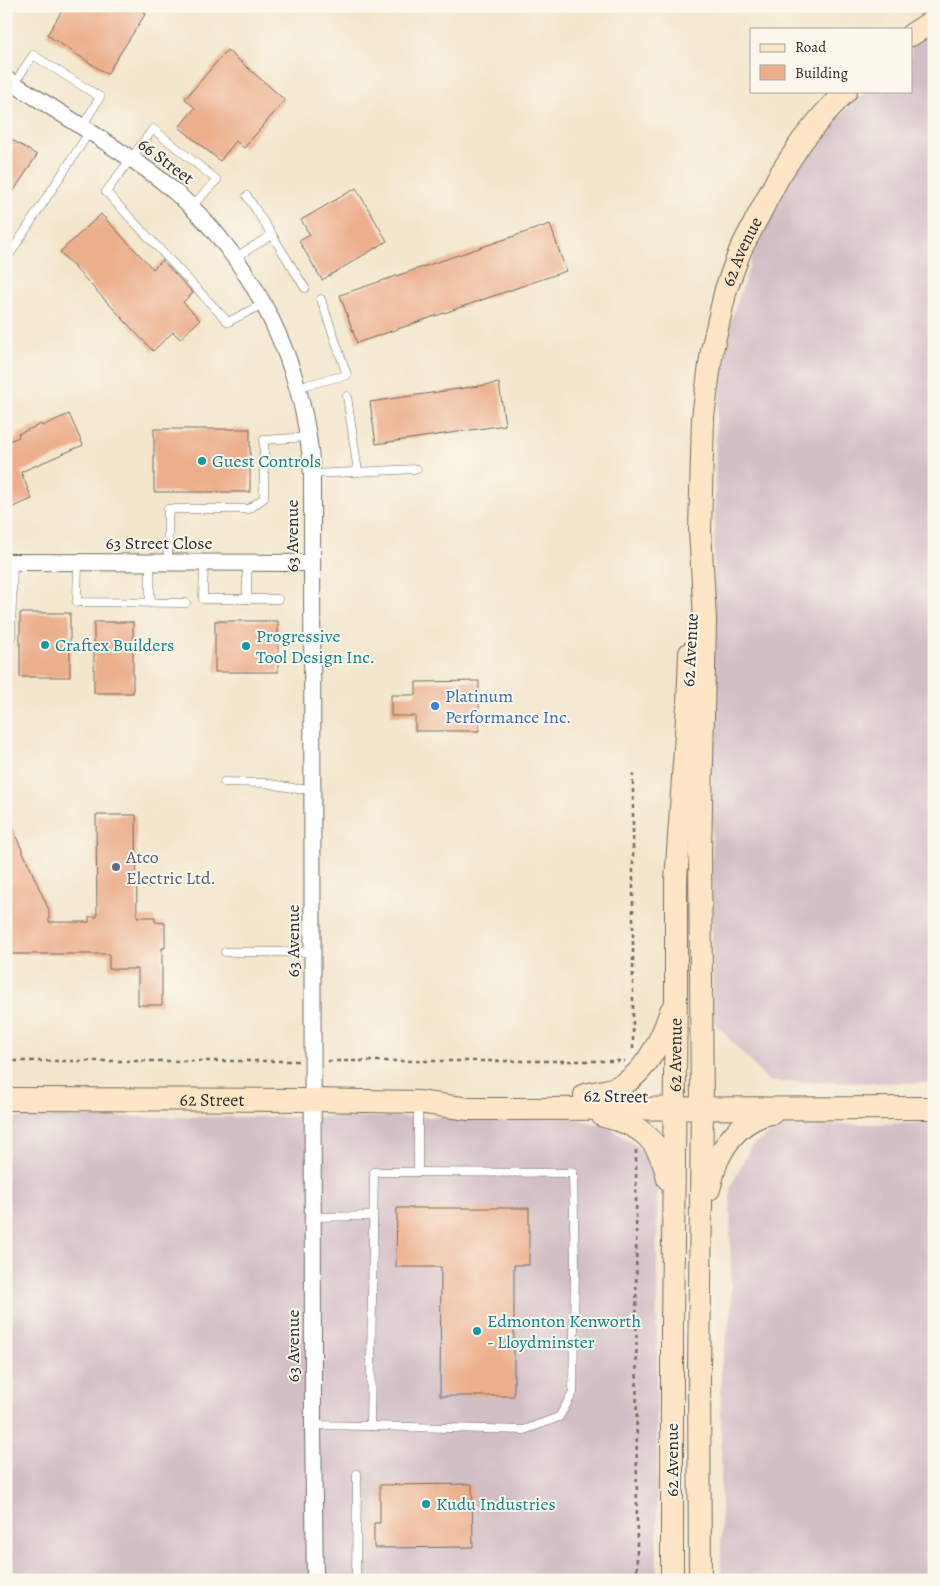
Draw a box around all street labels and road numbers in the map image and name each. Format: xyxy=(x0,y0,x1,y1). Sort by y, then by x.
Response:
street label: 66 Street xyxy=(133,132,199,190)
street label: 62 Avenue xyxy=(716,213,768,290)
street label: 63 Avenue xyxy=(280,500,304,572)
street label: 63 Street Close xyxy=(105,531,213,555)
street label: 62 Avenue xyxy=(676,612,704,688)
street label: 63 Avenue xyxy=(281,905,305,977)
street label: 62 Avenue xyxy=(663,1018,688,1092)
street label: 62 Street xyxy=(583,1083,649,1109)
street label: 62 Street xyxy=(180,1088,244,1112)
street label: 63 Avenue xyxy=(281,1310,305,1382)
street label: 62 Avenue xyxy=(660,1423,684,1497)

